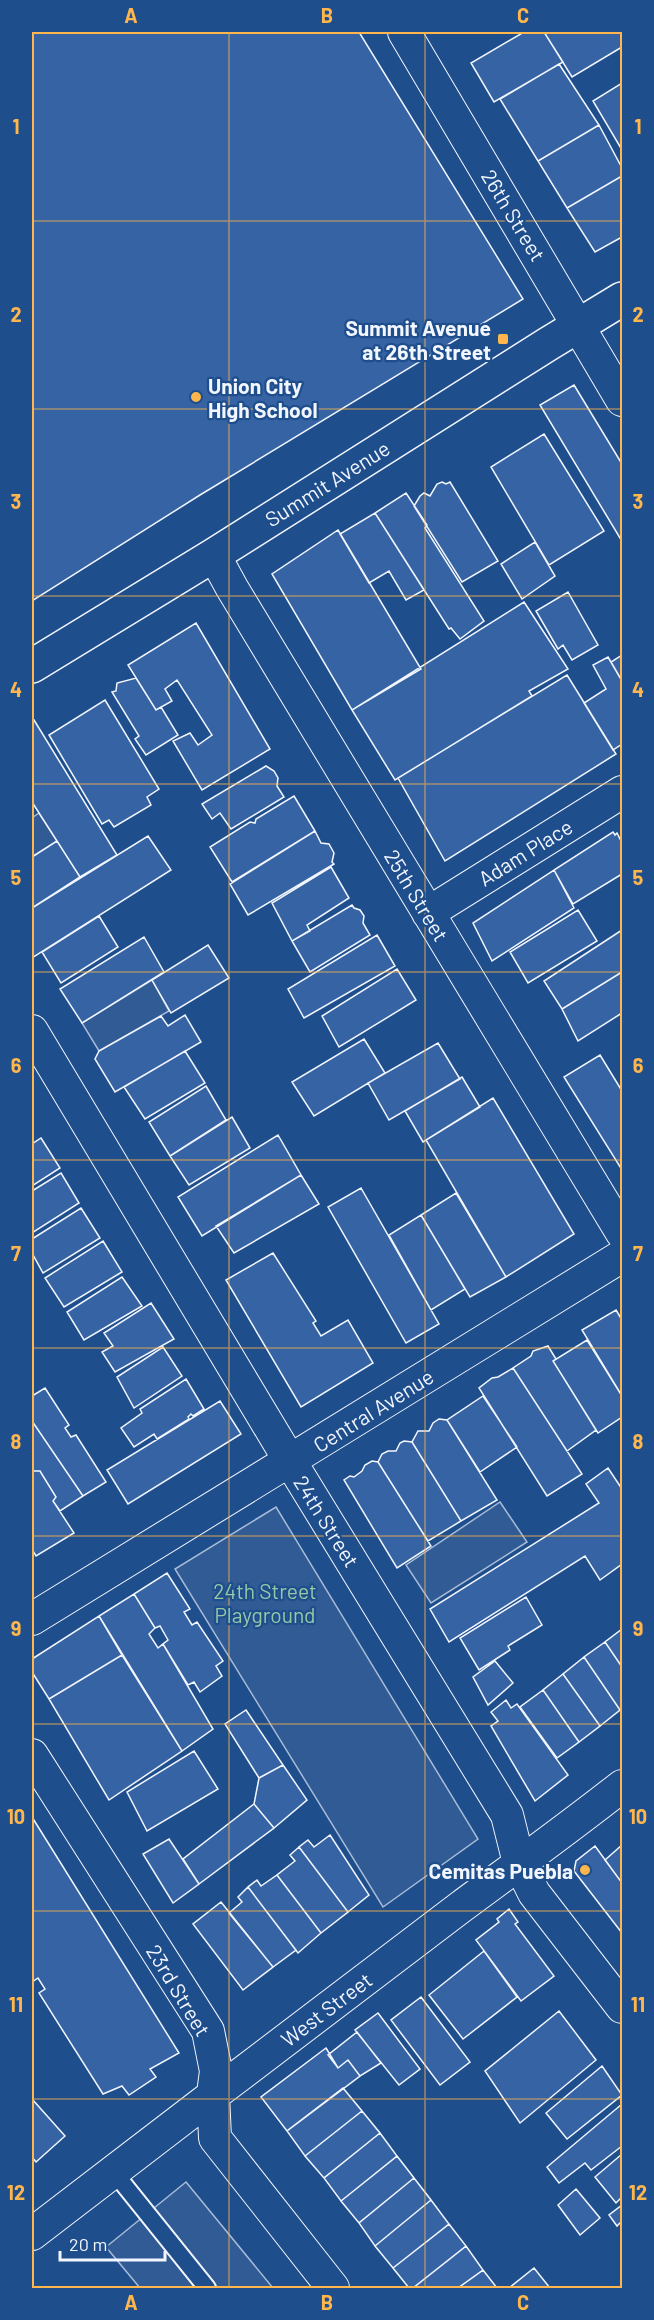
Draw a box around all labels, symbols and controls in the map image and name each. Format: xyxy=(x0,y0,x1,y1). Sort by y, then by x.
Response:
text: A xyxy=(124,3,138,27)
text: B xyxy=(321,3,333,27)
text: C xyxy=(517,3,529,27)
text: 1 xyxy=(12,114,20,138)
text: 1 xyxy=(634,114,642,138)
street label: 26th Street xyxy=(477,165,551,265)
text: 2 xyxy=(10,302,22,326)
text: 2 xyxy=(632,302,644,326)
place label: Summit Avenue at 26th Street xyxy=(345,315,491,364)
marker: Summit Avenue at 26th Street xyxy=(496,332,510,346)
place label: Union City High School xyxy=(208,373,318,422)
marker: Union City High School xyxy=(189,390,203,404)
street label: Summit Avenue xyxy=(260,435,394,531)
text: 3 xyxy=(11,489,21,513)
text: 3 xyxy=(633,489,643,513)
text: 4 xyxy=(10,677,22,701)
text: 4 xyxy=(632,677,644,701)
street label: Adam Place xyxy=(473,813,577,891)
street label: 25th Street xyxy=(380,845,454,945)
text: 5 xyxy=(11,865,22,889)
text: 5 xyxy=(633,865,644,889)
text: 6 xyxy=(11,1053,22,1077)
text: 6 xyxy=(633,1053,644,1077)
text: 7 xyxy=(11,1241,21,1265)
text: 7 xyxy=(633,1241,643,1265)
street label: Central Avenue xyxy=(308,1363,438,1457)
text: 8 xyxy=(11,1429,22,1453)
text: 8 xyxy=(633,1429,644,1453)
street label: 24th Street xyxy=(289,1471,365,1571)
park label: 24th Street Playground xyxy=(213,1578,317,1627)
text: 9 xyxy=(11,1616,21,1640)
text: 9 xyxy=(633,1616,643,1640)
text: 10 xyxy=(7,1804,25,1828)
text: 10 xyxy=(629,1804,647,1828)
place label: Cemitas Puebla xyxy=(429,1858,573,1883)
marker: Cemitas Puebla xyxy=(578,1863,592,1877)
street label: 23rd Street xyxy=(142,1940,216,2040)
street label: West Street xyxy=(275,1967,377,2051)
text: 11 xyxy=(9,1992,23,2016)
text: 11 xyxy=(631,1992,645,2016)
text: 12 xyxy=(7,2180,25,2204)
text: 12 xyxy=(629,2180,647,2204)
scale bar xyxy=(60,2224,165,2262)
text: 20 m xyxy=(69,2233,107,2255)
text: A xyxy=(124,2290,138,2314)
text: B xyxy=(321,2290,333,2314)
text: C xyxy=(517,2290,529,2314)

